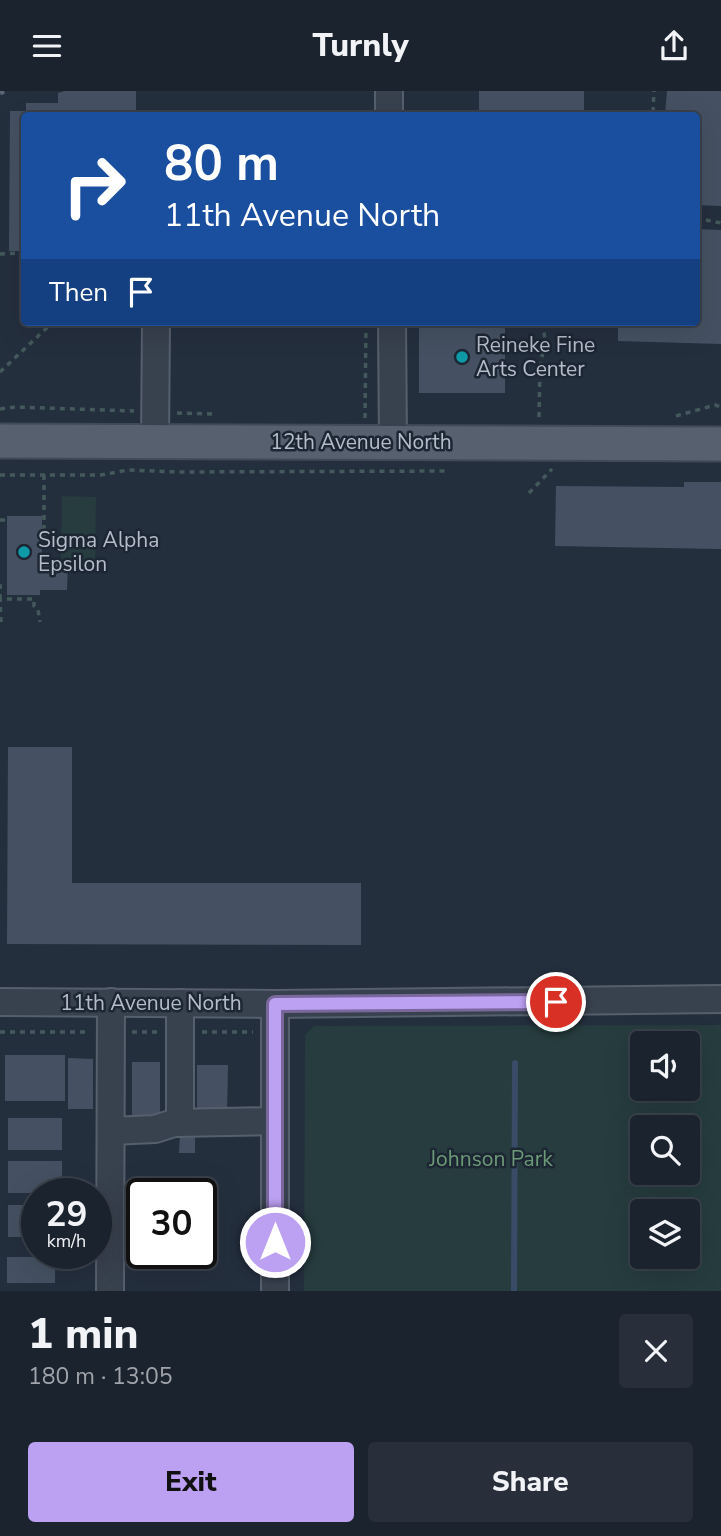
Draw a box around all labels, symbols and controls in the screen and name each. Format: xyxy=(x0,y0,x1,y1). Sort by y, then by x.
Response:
text: Turnly xyxy=(312,24,409,67)
icon: menu xyxy=(28,27,66,65)
icon: share xyxy=(655,27,693,65)
text: 80 m xyxy=(164,130,279,197)
icon: right xyxy=(49,140,140,231)
text: 11th Avenue North xyxy=(164,194,440,237)
icon: arrive xyxy=(122,273,160,311)
text: Then xyxy=(49,275,108,310)
place label: Reineke Fine Arts Center xyxy=(476,331,595,383)
marker: Reineke Fine Arts Center xyxy=(454,349,470,365)
street label: 12th Avenue North xyxy=(270,428,452,456)
place label: Sigma Alpha Epsilon xyxy=(38,526,159,578)
marker: Sigma Alpha Epsilon xyxy=(16,544,32,560)
pin xyxy=(526,972,586,1032)
icon: arrive xyxy=(537,983,575,1021)
street label: 11th Avenue North xyxy=(60,989,242,1017)
map controls xyxy=(630,1031,700,1269)
button: sound xyxy=(630,1031,700,1101)
button: search xyxy=(630,1115,700,1185)
park label: Johnson Park xyxy=(428,1145,553,1173)
speed limit sign: 30 xyxy=(126,1178,217,1269)
text: 29 xyxy=(45,1191,88,1238)
button: layers xyxy=(630,1199,700,1269)
position arrow xyxy=(238,1205,312,1279)
text: km/h xyxy=(47,1229,86,1253)
text: 1 min xyxy=(28,1306,138,1363)
button: close xyxy=(619,1314,693,1388)
text: 180 m · 13:05 xyxy=(28,1361,173,1392)
button: Exit xyxy=(28,1442,354,1522)
button: Share xyxy=(368,1442,693,1522)

